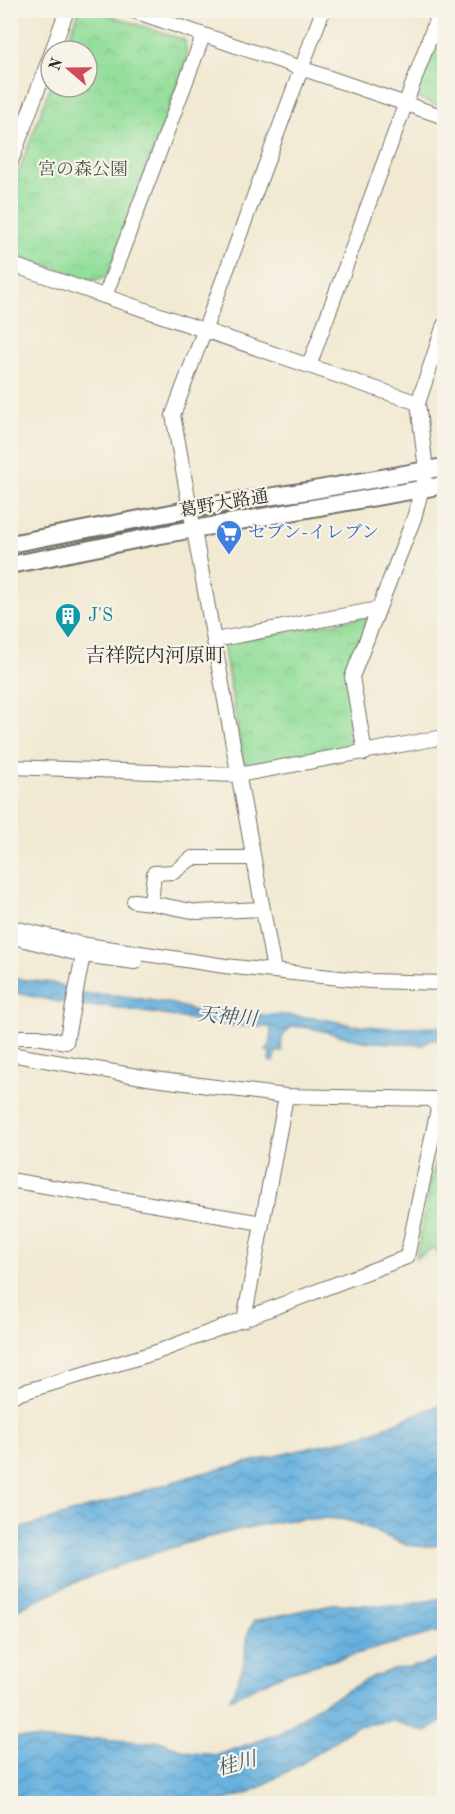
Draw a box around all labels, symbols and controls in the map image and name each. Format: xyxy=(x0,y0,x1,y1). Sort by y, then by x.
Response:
north arrow xyxy=(39,39,99,99)
text: N xyxy=(47,55,67,73)
park label: 宮の森公園 xyxy=(38,159,128,179)
street label: 葛野大路通 xyxy=(178,485,270,521)
supermarket icon: セブン-イレブン xyxy=(214,518,244,556)
place label: セブン-イレブン xyxy=(248,523,379,542)
building icon: J'S xyxy=(53,601,83,639)
place label: J'S xyxy=(88,607,113,625)
district label: 吉祥院内河原町 xyxy=(85,645,225,667)
water label: 天神川 xyxy=(196,1003,260,1031)
water label: 桂川 xyxy=(215,1748,261,1780)

